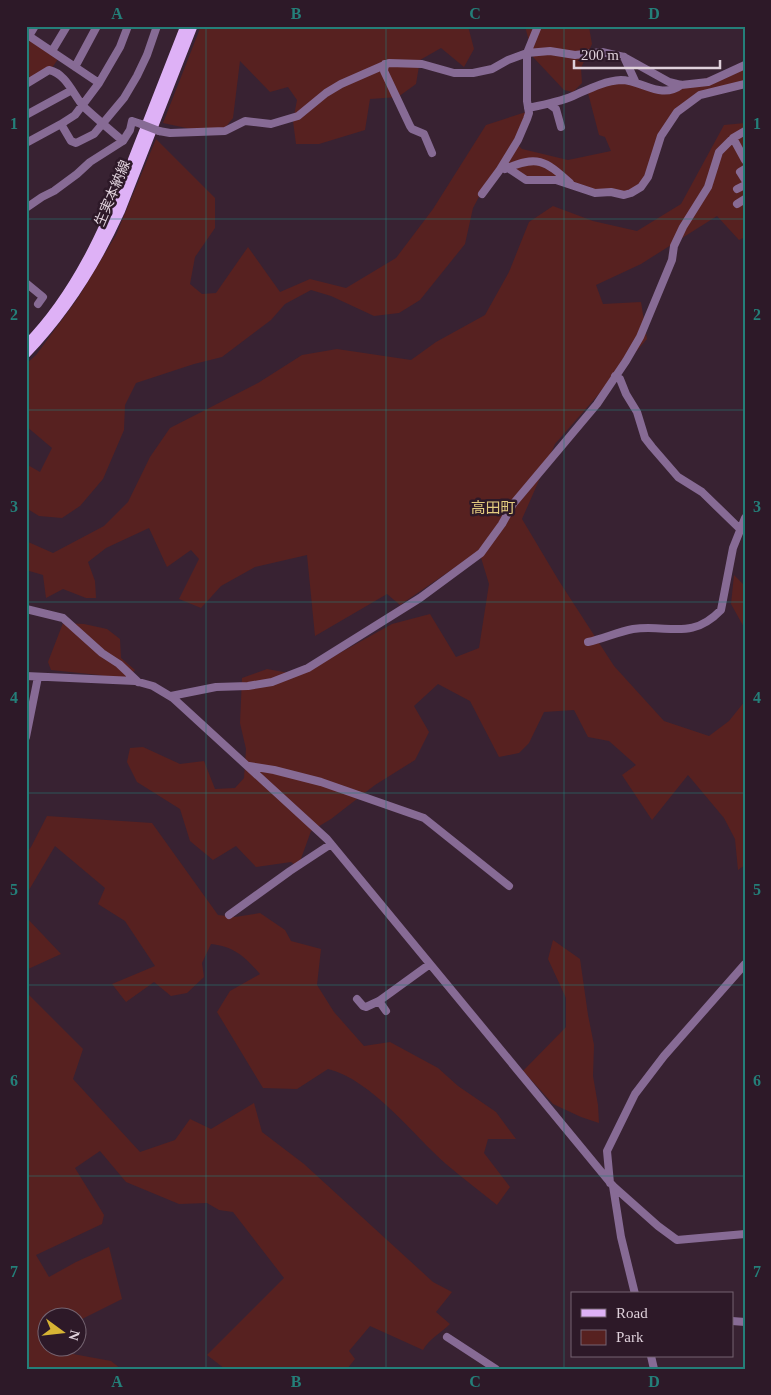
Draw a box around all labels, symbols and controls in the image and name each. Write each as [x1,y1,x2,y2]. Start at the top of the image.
text: A [111,5,123,22]
text: B [291,5,302,22]
text: C [469,5,481,22]
text: D [648,5,660,22]
scale bar [574,38,720,70]
text: 200 m [581,47,619,63]
text: 1 [10,115,18,132]
text: 1 [753,115,761,132]
street label: 生実本納線 [92,158,133,228]
text: 2 [10,306,18,323]
text: 2 [753,306,761,323]
text: 3 [10,498,18,515]
text: 3 [753,498,761,515]
district label: 高田町 [470,500,516,516]
text: 4 [10,689,18,706]
text: 4 [753,689,761,706]
text: 5 [10,881,18,898]
text: 5 [753,881,761,898]
text: 6 [10,1072,18,1089]
text: 6 [753,1072,761,1089]
text: 7 [10,1263,18,1280]
text: 7 [753,1263,761,1280]
legend [571,1292,734,1358]
text: Road [616,1305,648,1321]
north arrow [38,1308,88,1358]
text: N [66,1328,83,1342]
text: Park [616,1329,644,1345]
text: A [111,1373,123,1390]
text: B [291,1373,302,1390]
text: C [469,1373,481,1390]
text: D [648,1373,660,1390]

